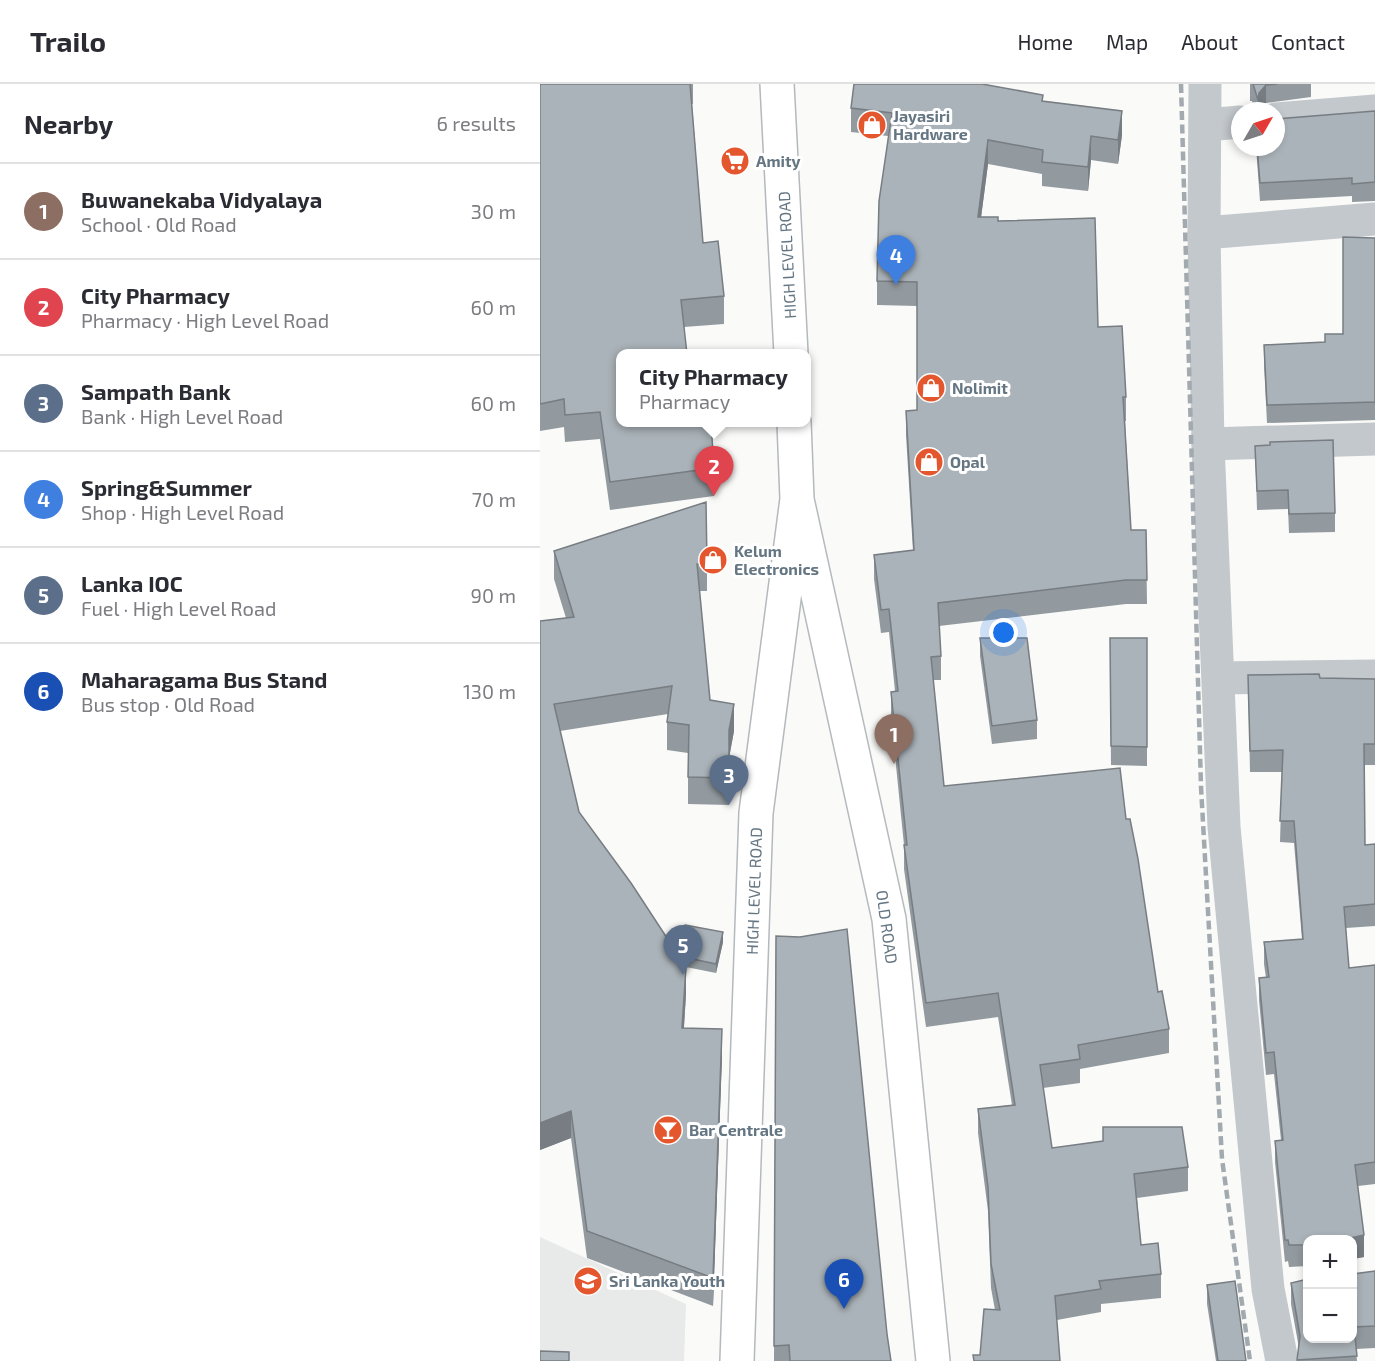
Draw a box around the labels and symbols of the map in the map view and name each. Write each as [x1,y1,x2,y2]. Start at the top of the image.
north arrow [1231,102,1285,156]
place label: Jayasiri Hardware [893,106,968,143]
shop icon: Jayasiri Hardware [856,109,888,141]
supermarket icon: Amity [719,145,751,177]
place label: Amity [756,151,801,171]
street label: HIGH LEVEL ROAD [774,191,799,319]
pin: 4 [876,236,916,285]
shop icon: Nolimit [915,372,947,404]
place label: Nolimit [952,378,1008,397]
pin: 2 [694,446,734,496]
shop icon: Opal [913,446,945,478]
place label: Opal [950,452,986,471]
place label: Kelum Electronics [734,541,819,578]
shop icon: Kelum Electronics [697,544,729,576]
your location [989,618,1018,647]
pin: 1 [874,714,914,764]
pin: 3 [710,756,748,805]
street label: HIGH LEVEL ROAD [742,827,765,955]
street label: OLD ROAD [873,889,902,965]
pin: 5 [664,926,702,975]
bar icon: Bar Centrale [652,1114,684,1146]
place label: Bar Centrale [689,1120,783,1139]
pin: 6 [824,1260,864,1309]
school or university icon: Sri Lanka Youth [572,1265,604,1297]
place label: Sri Lanka Youth [609,1271,725,1290]

